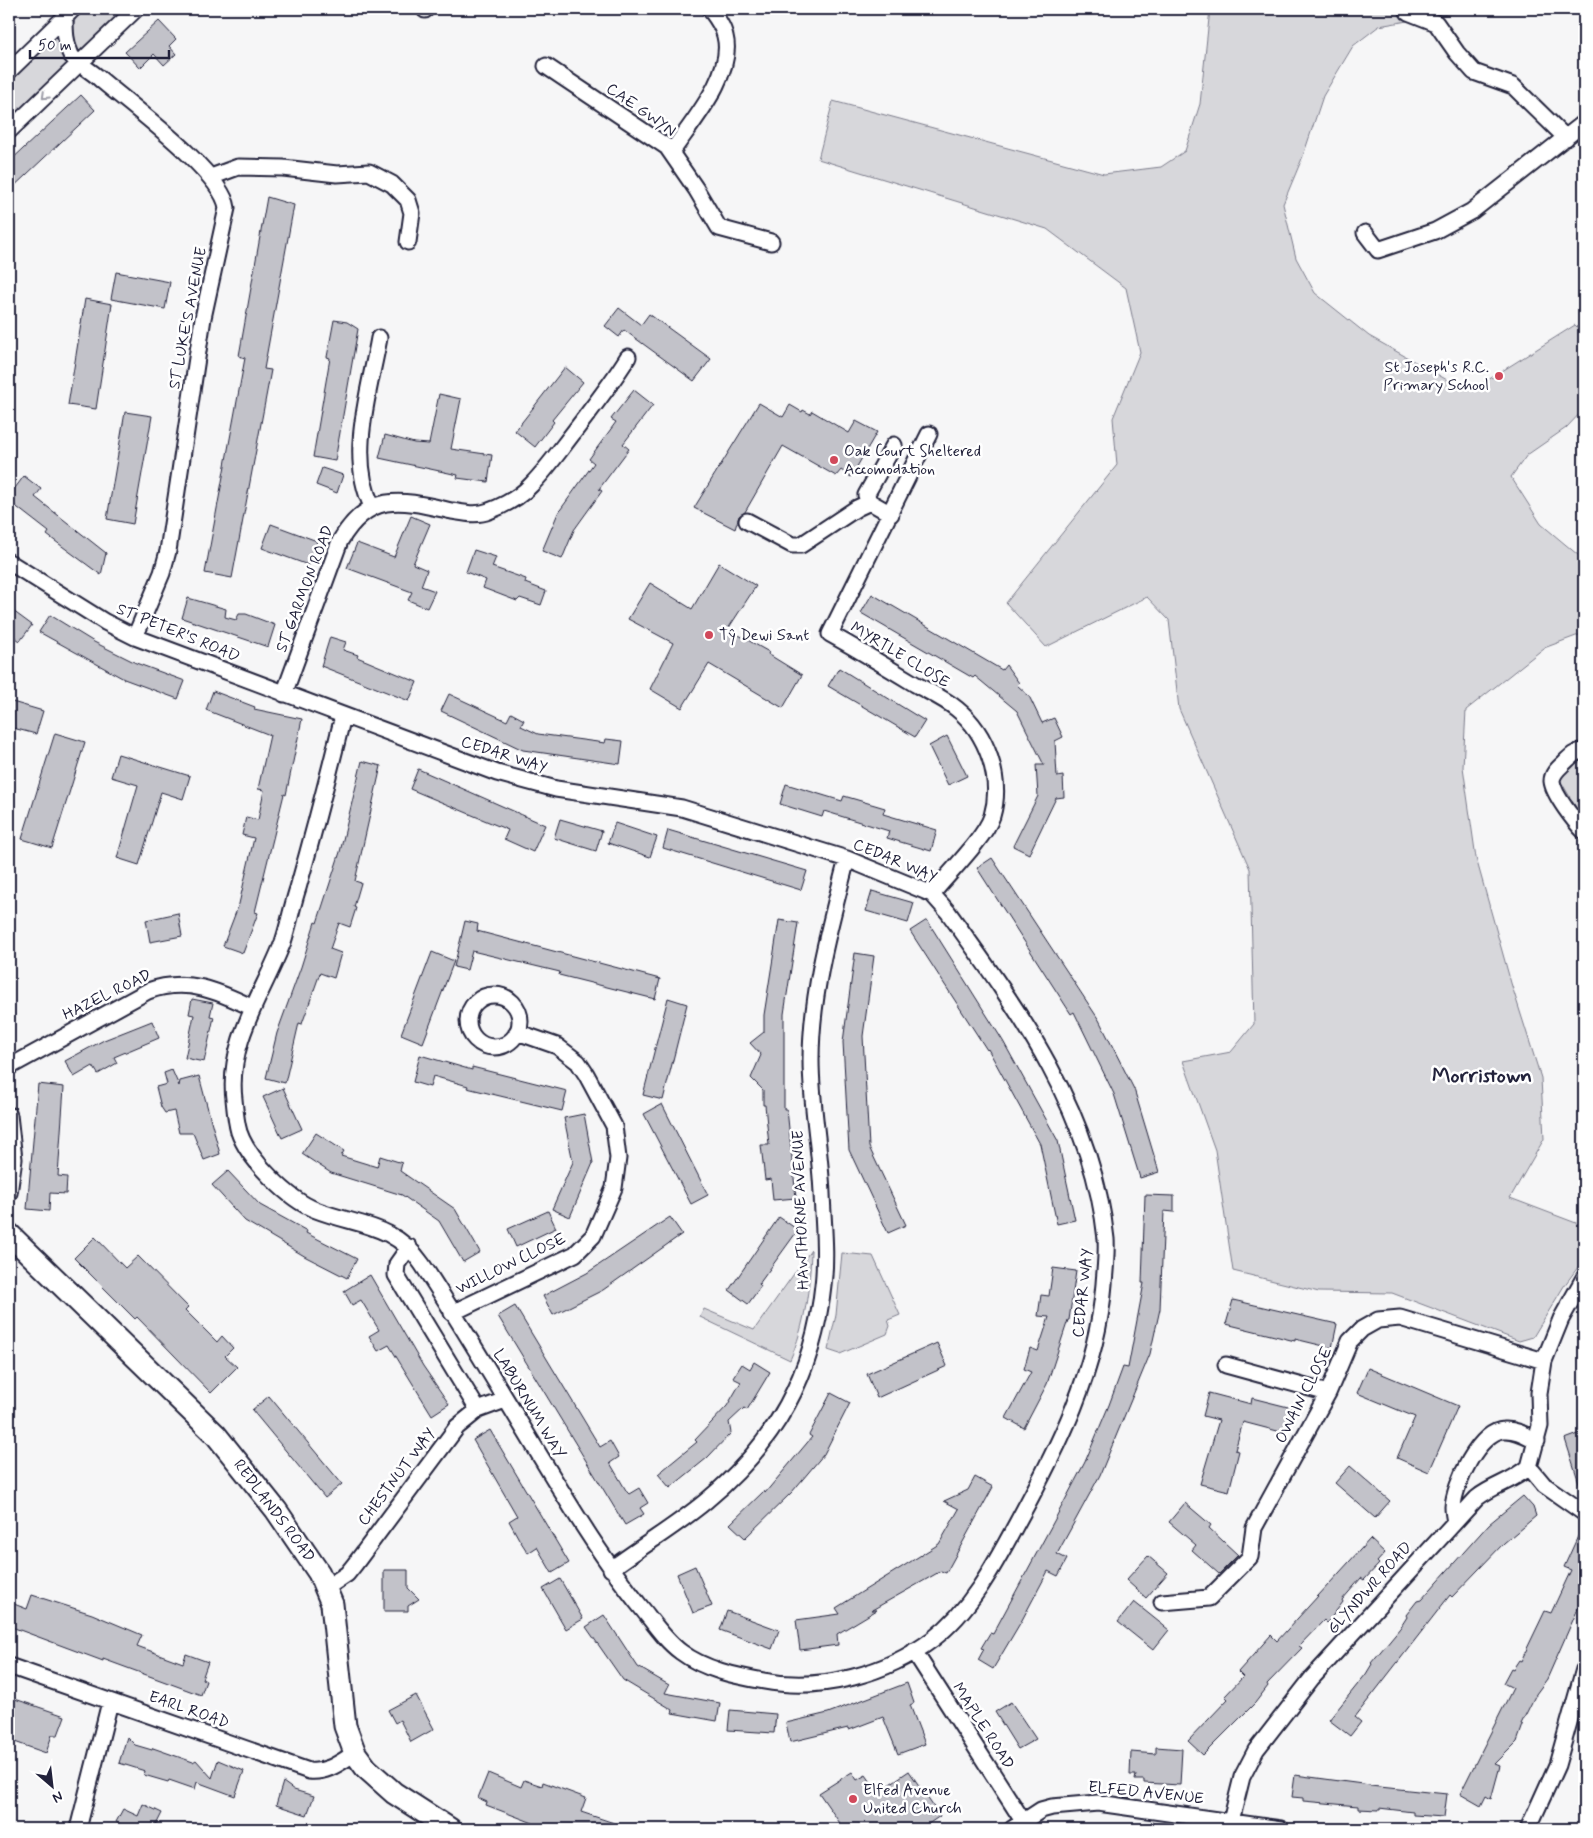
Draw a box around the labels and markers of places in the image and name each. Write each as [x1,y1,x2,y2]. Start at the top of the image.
place label: St Joseph's R.C. Primary School [1383,357,1489,396]
marker: St Joseph's R.C. Primary School [1493,370,1505,382]
place label: Oak Court Sheltered Accomodation [844,441,981,480]
marker: Oak Court Sheltered Accomodation [828,454,840,466]
place label: Tŷ Dewi Sant [719,625,809,646]
marker: Tŷ Dewi Sant [703,629,715,641]
place label: Elfed Avenue United Church [863,1780,962,1819]
marker: Elfed Avenue United Church [847,1793,859,1805]

